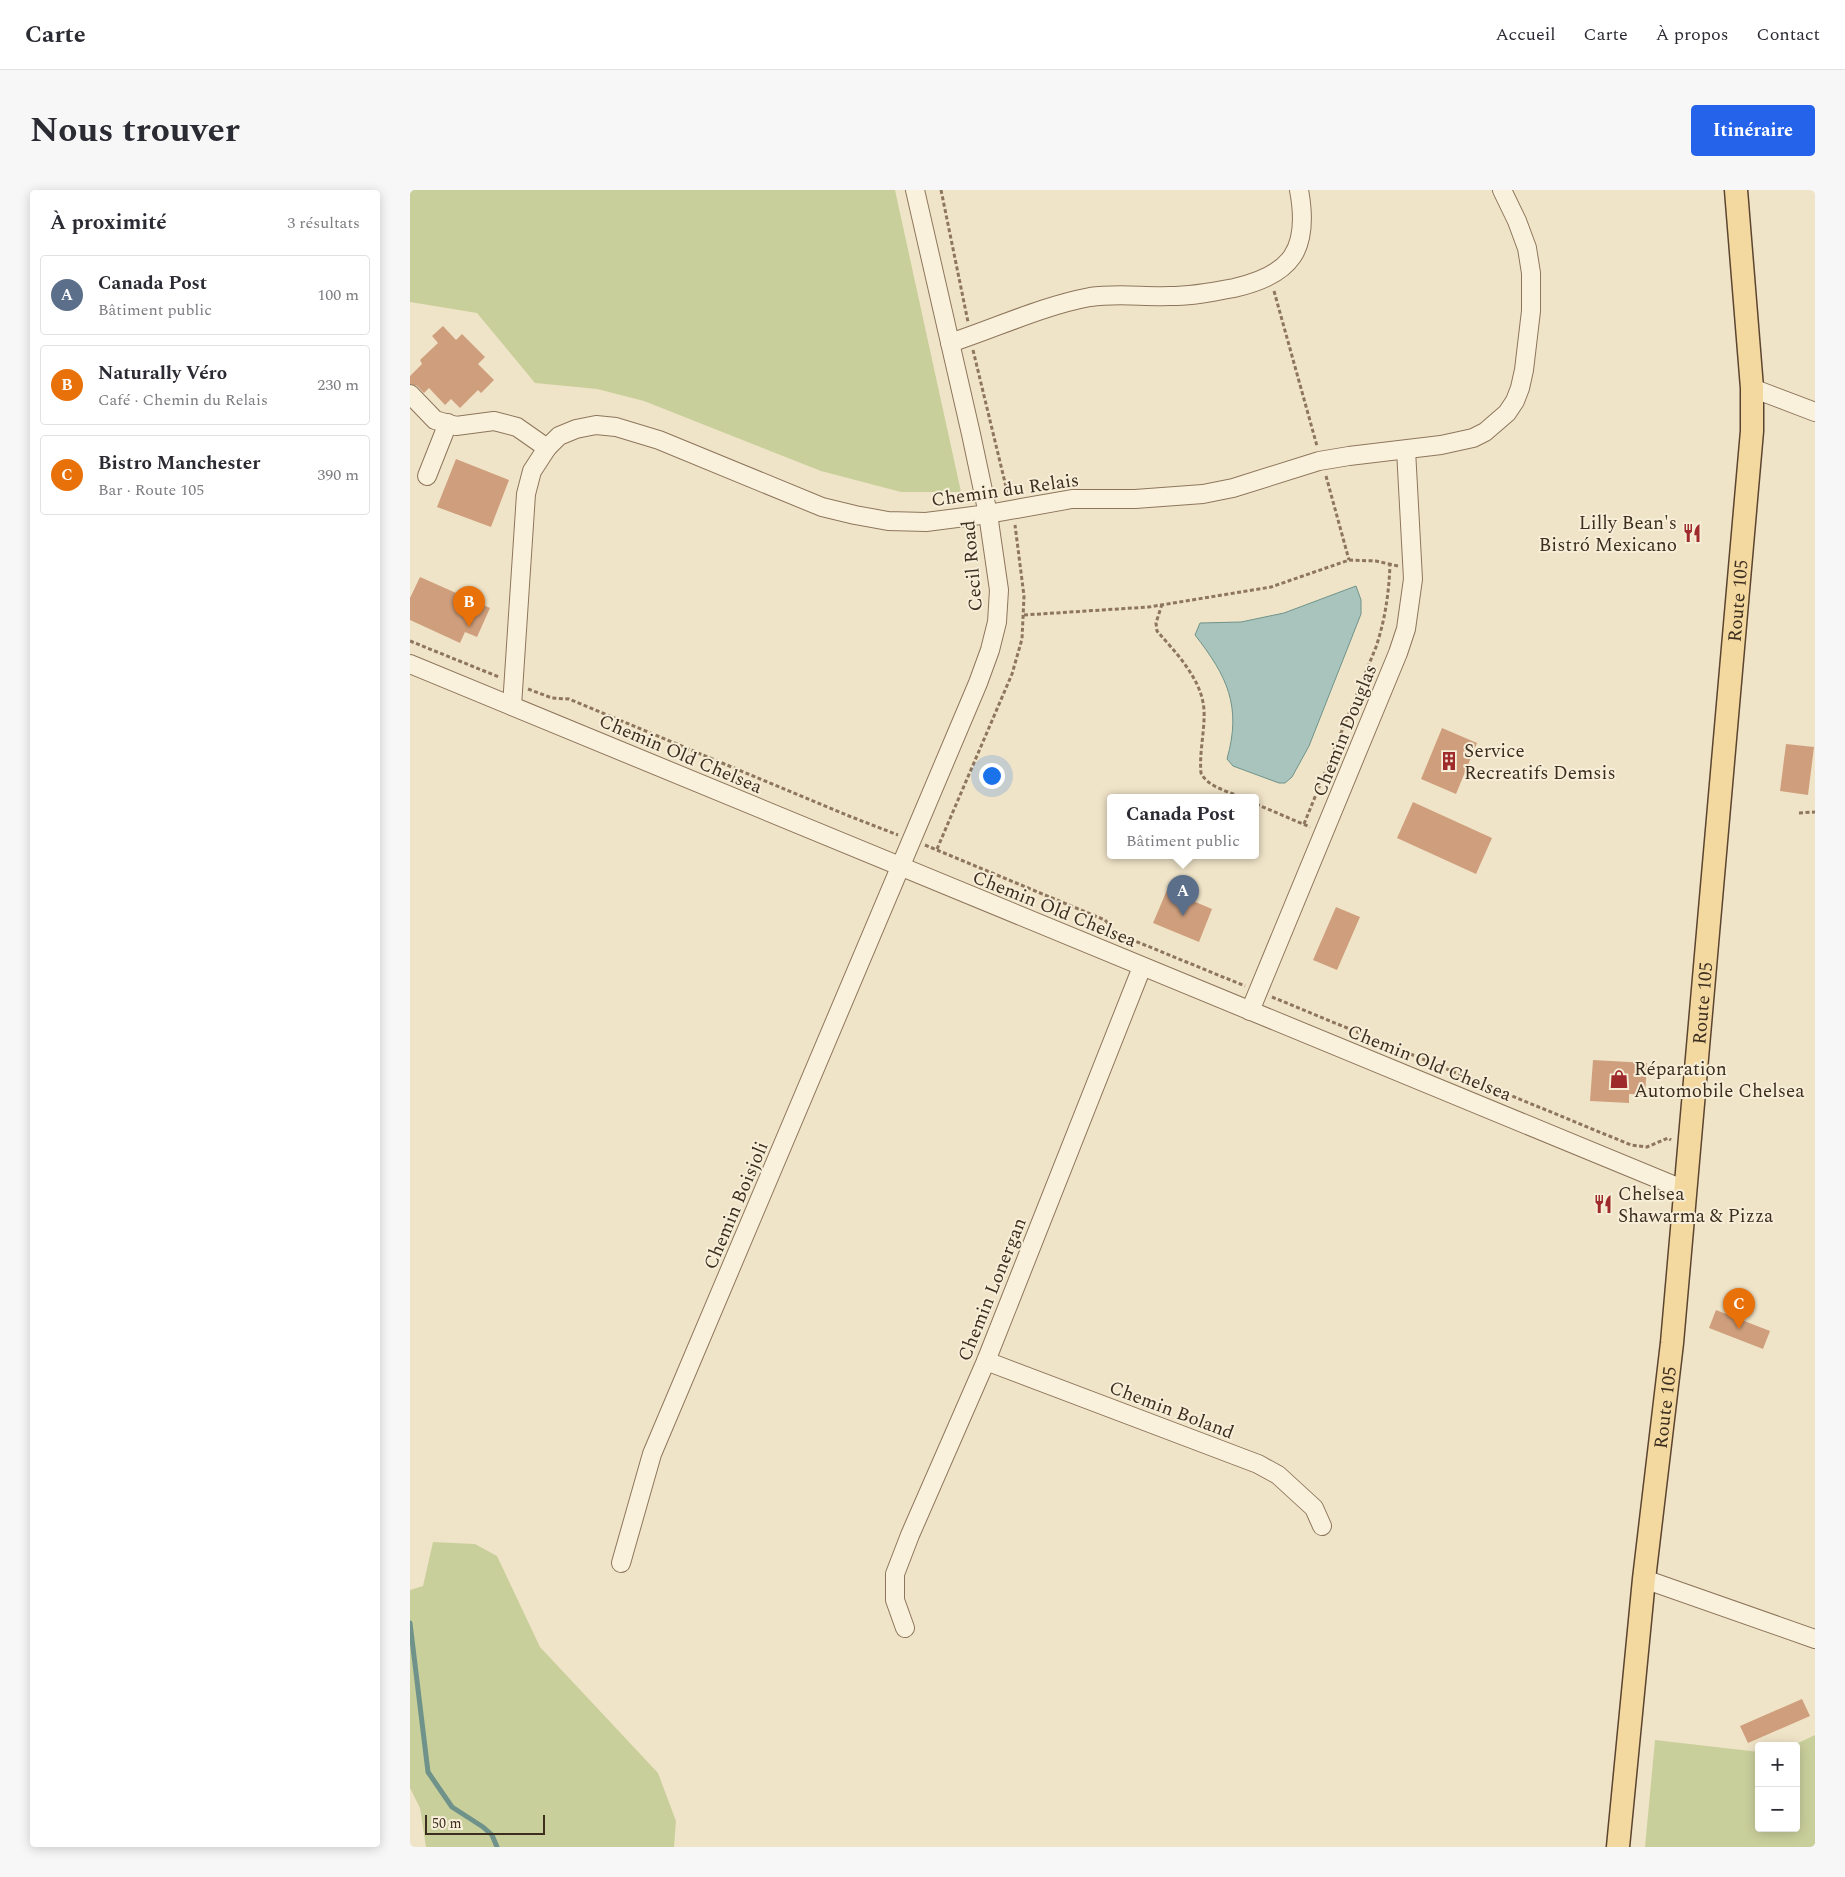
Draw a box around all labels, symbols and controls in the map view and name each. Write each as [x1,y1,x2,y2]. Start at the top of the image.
text: Carte [25,17,86,53]
text: Accueil [1495,21,1556,48]
text: Carte [1584,21,1628,48]
text: À propos [1656,21,1729,48]
text: Contact [1757,21,1820,48]
text: Nous trouver [30,104,240,157]
button: Itinéraire [1691,105,1815,156]
text: À proximité [50,207,167,239]
text: 3 résultats [287,211,360,235]
text: Canada Post [98,269,207,298]
text: A [61,283,73,307]
text: 100 m [317,283,359,307]
text: Bâtiment public [98,298,212,322]
text: Naturally Véro [98,359,227,388]
text: B [61,373,73,397]
text: 230 m [317,373,359,397]
text: Café · Chemin du Relais [98,388,268,412]
text: Bistro Manchester [98,449,260,478]
text: C [61,463,73,487]
text: 390 m [317,463,359,487]
street label: Chemin du Relais [929,466,1081,515]
text: Bar · Route 105 [98,478,204,502]
place label: Lilly Bean's Bistró Mexicano [1539,509,1677,560]
street label: Cecil Road [954,519,991,613]
restaurant icon: Lilly Bean's Bistró Mexicano [1681,522,1703,544]
street label: Route 105 [1721,558,1757,643]
pin: B [453,586,485,627]
street label: Chemin Douglas [1306,660,1385,801]
street label: Chemin Old Chelsea [594,707,767,802]
place label: Service Recreatifs Demsis [1464,737,1616,788]
building icon: Service Recreatifs Demsis [1438,750,1460,772]
your location [979,763,1005,789]
popup [1107,794,1259,859]
text: Canada Post [1126,800,1235,829]
text: Bâtiment public [1126,829,1240,853]
street label: Chemin Old Chelsea [968,863,1142,956]
pin: A [1167,875,1199,916]
street label: Route 105 [1685,961,1721,1046]
street label: Chemin Old Chelsea [1343,1017,1517,1110]
place label: Réparation Automobile Chelsea [1634,1055,1805,1106]
shop icon: Réparation Automobile Chelsea [1608,1068,1630,1090]
street label: Chemin Boisjoli [696,1137,776,1274]
place label: Chelsea Shawarma & Pizza [1618,1180,1774,1231]
restaurant icon: Chelsea Shawarma & Pizza [1592,1193,1614,1215]
street label: Chemin Lonergan [950,1213,1034,1366]
pin: C [1723,1288,1755,1329]
street label: Route 105 [1647,1365,1685,1450]
street label: Chemin Boland [1105,1373,1238,1448]
map controls [1755,1742,1800,1832]
button: + [1755,1742,1800,1787]
button: − [1755,1787,1800,1832]
scale bar [425,1812,545,1835]
text: 50 m [432,1813,462,1834]

